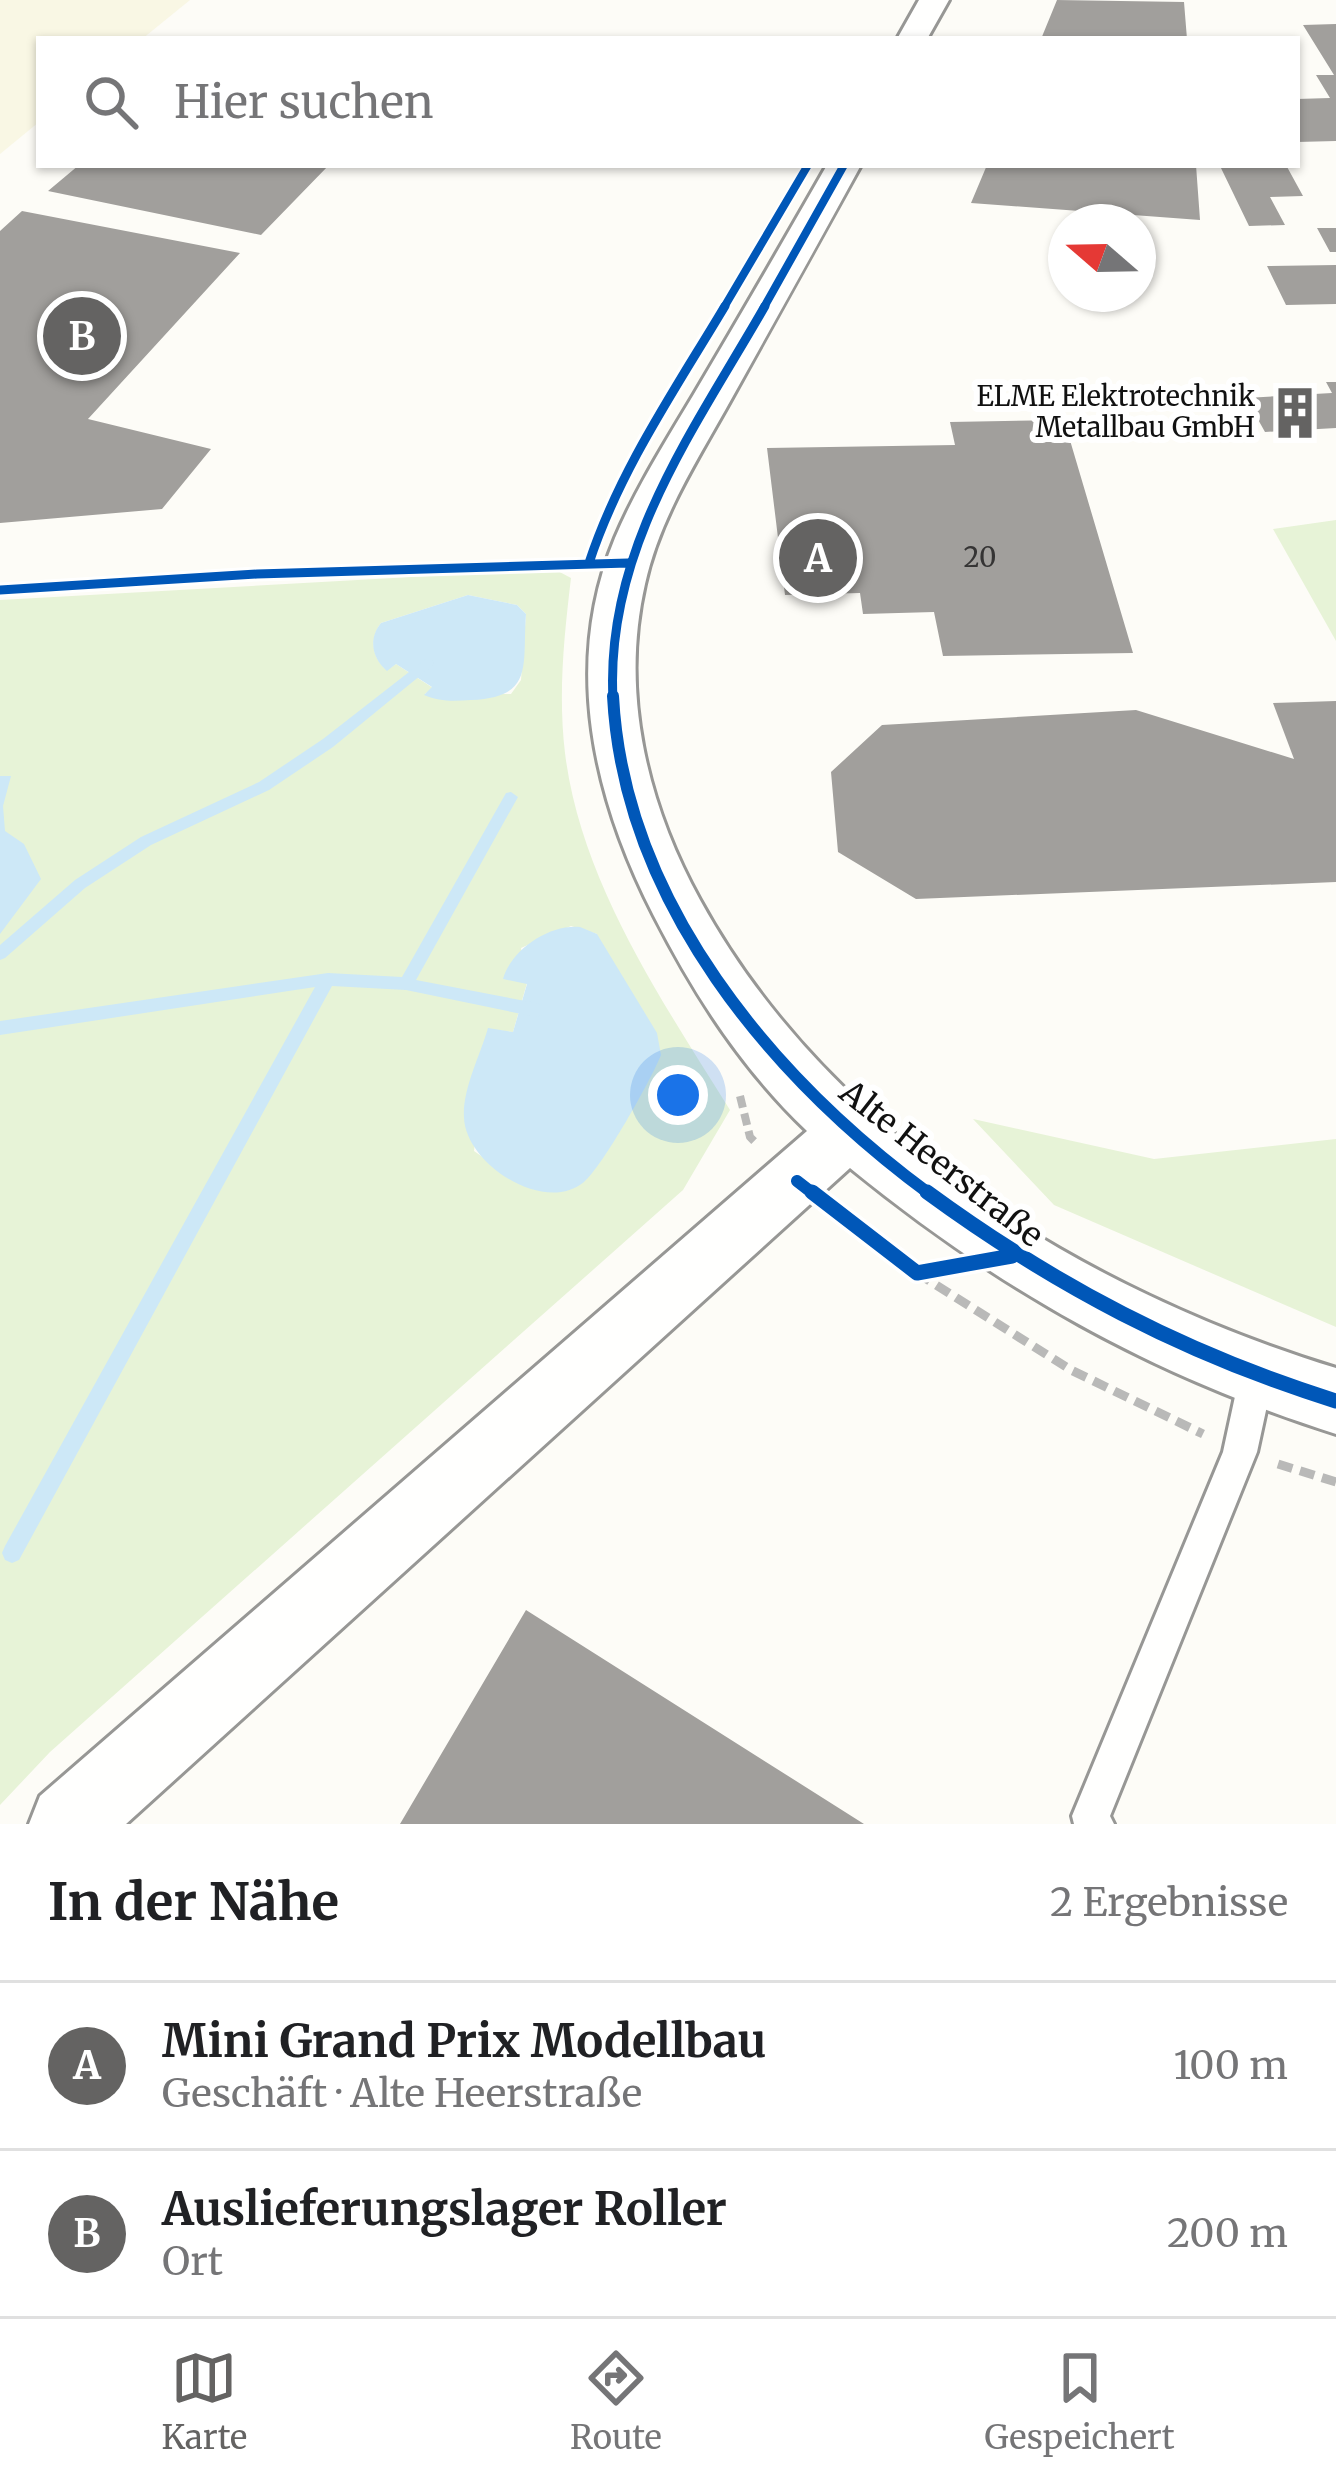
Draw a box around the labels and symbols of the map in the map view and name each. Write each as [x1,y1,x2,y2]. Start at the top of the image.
north arrow [1048,204,1156,312]
pin: B [43,291,121,381]
place label: ELME Elektrotechnik Metallbau GmbH [977,379,1255,444]
building icon: ELME Elektrotechnik Metallbau GmbH [1266,384,1324,442]
pin: A [779,513,857,603]
house number: 20 [964,540,996,574]
your location [648,1065,708,1125]
street label: Alte Heerstraße [831,1071,1052,1256]

